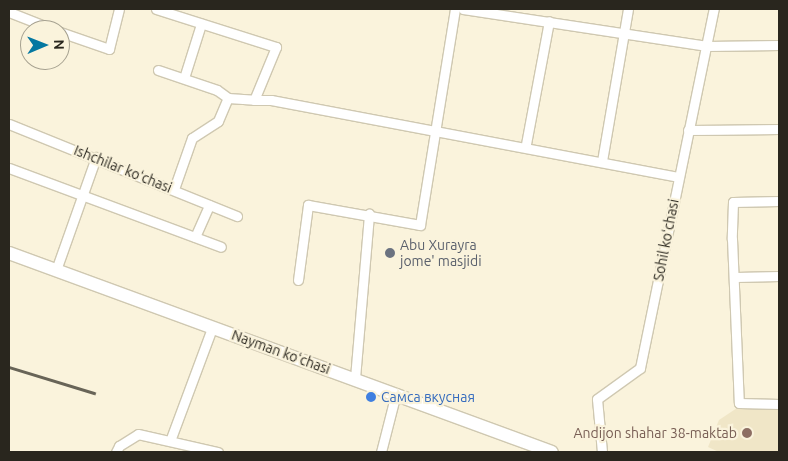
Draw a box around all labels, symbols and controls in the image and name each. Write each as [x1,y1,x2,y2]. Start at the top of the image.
north arrow [20,20,70,70]
text: N [51,39,67,50]
street label: Ishchilar koʻchasi [72,142,174,196]
street label: Sohil koʻchasi [650,198,682,282]
place label: Abu Xurayra jome' masjidi [400,237,482,270]
marker: Abu Xurayra jome' masjidi [384,247,396,259]
street label: Nayman koʻchasi [229,326,333,378]
place label: Самса вкусная [381,389,475,405]
marker: Самса вкусная [365,391,377,403]
place label: Andijon shahar 38-maktab [574,425,737,441]
marker: Andijon shahar 38-maktab [741,427,753,439]

